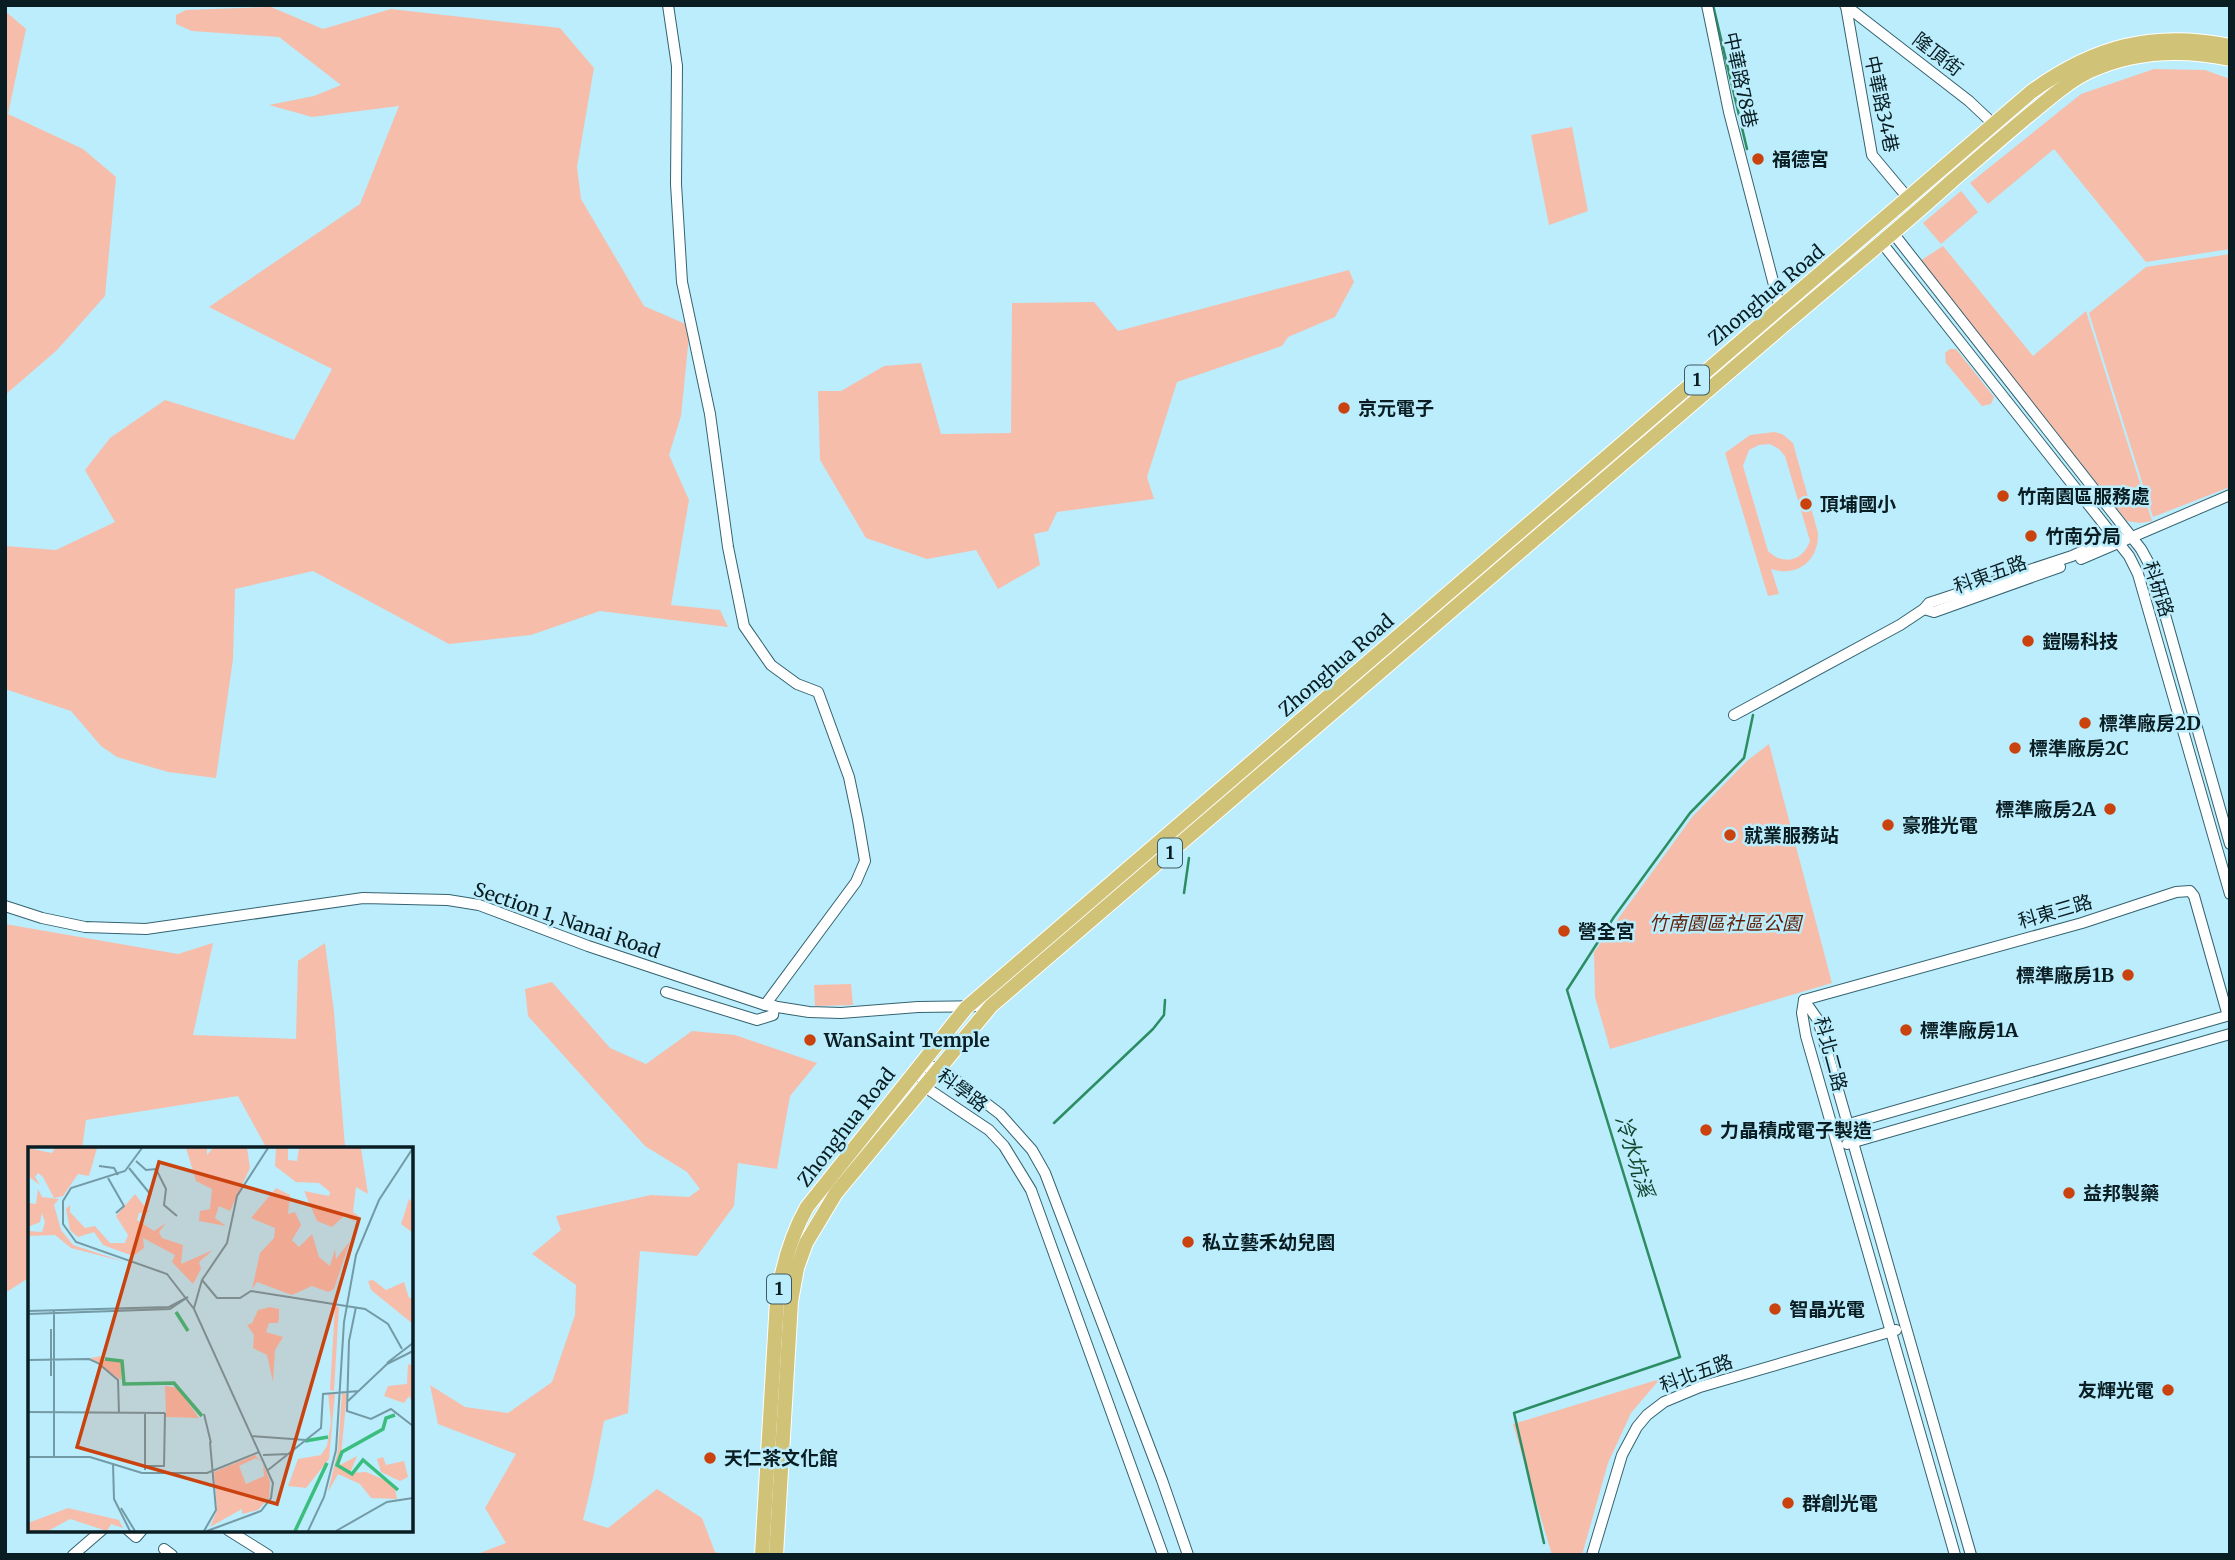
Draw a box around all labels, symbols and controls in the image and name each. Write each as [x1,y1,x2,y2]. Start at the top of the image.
street label: 隆頂街 [1908,27,1968,81]
street label: 中華路78巷 [1719,30,1763,130]
street label: 中華路34巷 [1860,53,1904,155]
place label: 福德宮 [1772,147,1829,171]
marker: 福德宮 [1750,151,1766,167]
street label: Zhonghua Road [1703,239,1829,351]
road number: 1 [1685,366,1709,394]
place label: 京元電子 [1358,396,1434,420]
marker: 京元電子 [1336,400,1352,416]
place label: 竹南園區服務處 [2017,484,2150,508]
marker: 竹南園區服務處 [1995,488,2011,504]
place label: 頂埔國小 [1820,492,1896,516]
marker: 頂埔國小 [1798,496,1814,512]
place label: 竹南分局 [2045,524,2121,548]
marker: 竹南分局 [2023,528,2039,544]
street label: 科東五路 [1950,550,2030,598]
street label: 科研路 [2139,558,2179,620]
street label: Zhonghua Road [1274,609,1398,721]
place label: 鎧陽科技 [2042,629,2118,653]
marker: 鎧陽科技 [2020,633,2036,649]
place label: 標準廠房2D [2099,711,2201,735]
marker: 標準廠房2D [2077,715,2093,731]
place label: 標準廠房2C [2029,736,2129,760]
marker: 標準廠房2C [2007,740,2023,756]
place label: 標準廠房2A [1995,797,2097,821]
marker: 標準廠房2A [2102,801,2118,817]
place label: 豪雅光電 [1902,813,1978,837]
marker: 豪雅光電 [1880,817,1896,833]
place label: 就業服務站 [1744,823,1839,847]
marker: 就業服務站 [1722,827,1738,843]
road number: 1 [1158,838,1182,868]
street label: Section 1, Nanai Road [471,877,663,963]
street label: 科東三路 [2015,889,2095,933]
park label: 竹南園區社區公園 [1649,911,1804,935]
place label: 營全宮 [1578,919,1635,943]
marker: 營全宮 [1556,923,1572,939]
place label: 標準廠房1B [2016,963,2114,987]
marker: 標準廠房1B [2120,967,2136,983]
street label: 科北二路 [1810,1014,1852,1094]
place label: 標準廠房1A [1920,1018,2019,1042]
marker: 標準廠房1A [1898,1022,1914,1038]
place label: WanSaint Temple [823,1028,990,1052]
marker: WanSaint Temple [802,1032,818,1048]
street label: Zhonghua Road [792,1063,900,1191]
street label: 科學路 [933,1063,993,1117]
water label: 冷水坑溪 [1609,1112,1661,1203]
place label: 力晶積成電子製造 [1720,1118,1872,1142]
marker: 力晶積成電子製造 [1698,1122,1714,1138]
inset map [28,1147,413,1532]
place label: 益邦製藥 [2083,1181,2159,1205]
marker: 益邦製藥 [2061,1185,2077,1201]
place label: 私立藝禾幼兒園 [1202,1230,1335,1254]
marker: 私立藝禾幼兒園 [1180,1234,1196,1250]
road number: 1 [767,1274,791,1304]
place label: 智晶光電 [1789,1297,1865,1321]
marker: 智晶光電 [1767,1301,1783,1317]
street label: 科北五路 [1656,1349,1736,1397]
place label: 友輝光電 [2078,1378,2154,1402]
marker: 友輝光電 [2160,1382,2176,1398]
place label: 天仁茶文化館 [724,1446,838,1470]
marker: 天仁茶文化館 [702,1450,718,1466]
place label: 群創光電 [1802,1491,1878,1515]
marker: 群創光電 [1780,1495,1796,1511]

